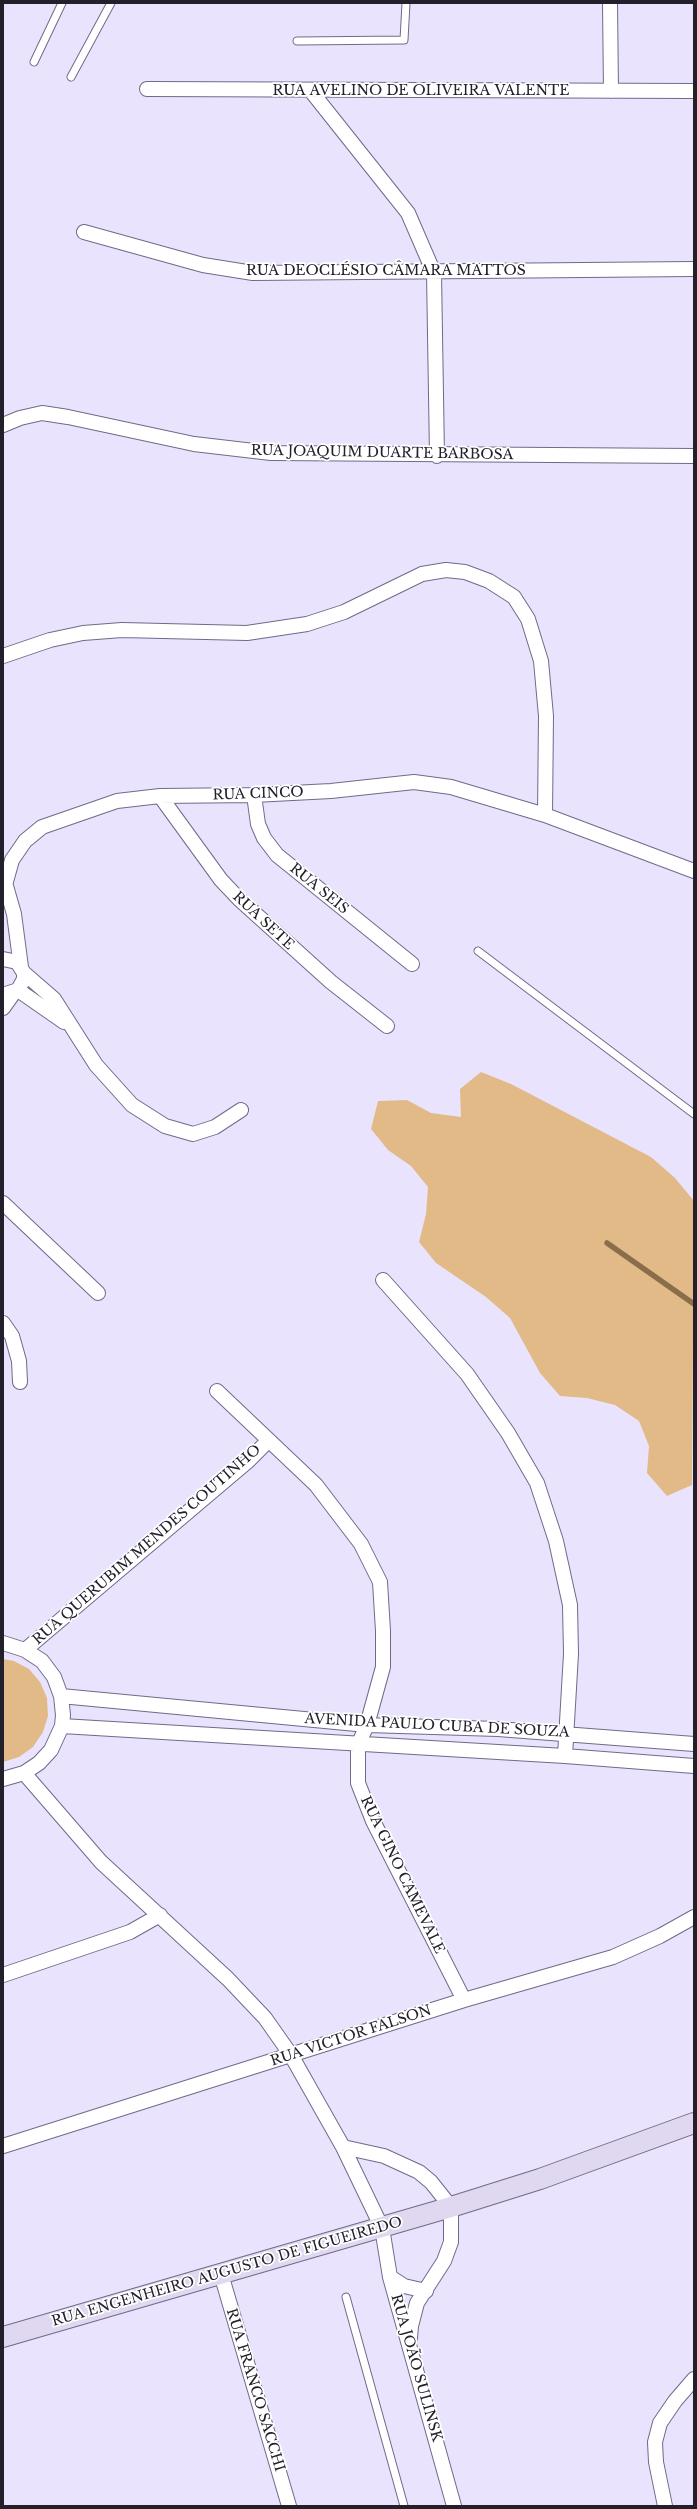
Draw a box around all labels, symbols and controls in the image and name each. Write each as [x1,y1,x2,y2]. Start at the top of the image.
street label: RUA AVELINO DE OLIVEIRA VALENTE [273,83,569,99]
street label: RUA DEOCLÉSIO CÂMARA MATTOS [246,263,526,279]
street label: RUA JOAQUIM DUARTE BARBOSA [251,442,513,464]
street label: RUA CINCO [212,784,304,804]
street label: RUA SEIS [286,860,352,918]
street label: RUA SETE [229,888,297,954]
street label: RUA QUERUBIM MENDES COUTINHO [30,1441,264,1649]
street label: AVENIDA PAULO CUBA DE SOUZA [304,1711,570,1741]
street label: RUA GINO CAMEVALE [356,1793,448,1957]
street label: RUA VICTOR FALSON [268,2002,434,2070]
street label: RUA ENGENHEIRO AUGUSTO DE FIGUEIREDO [50,2214,404,2330]
street label: RUA JOÃO SULINSK [387,2292,445,2444]
street label: RUA FRANCO SACCHI [222,2306,288,2474]

